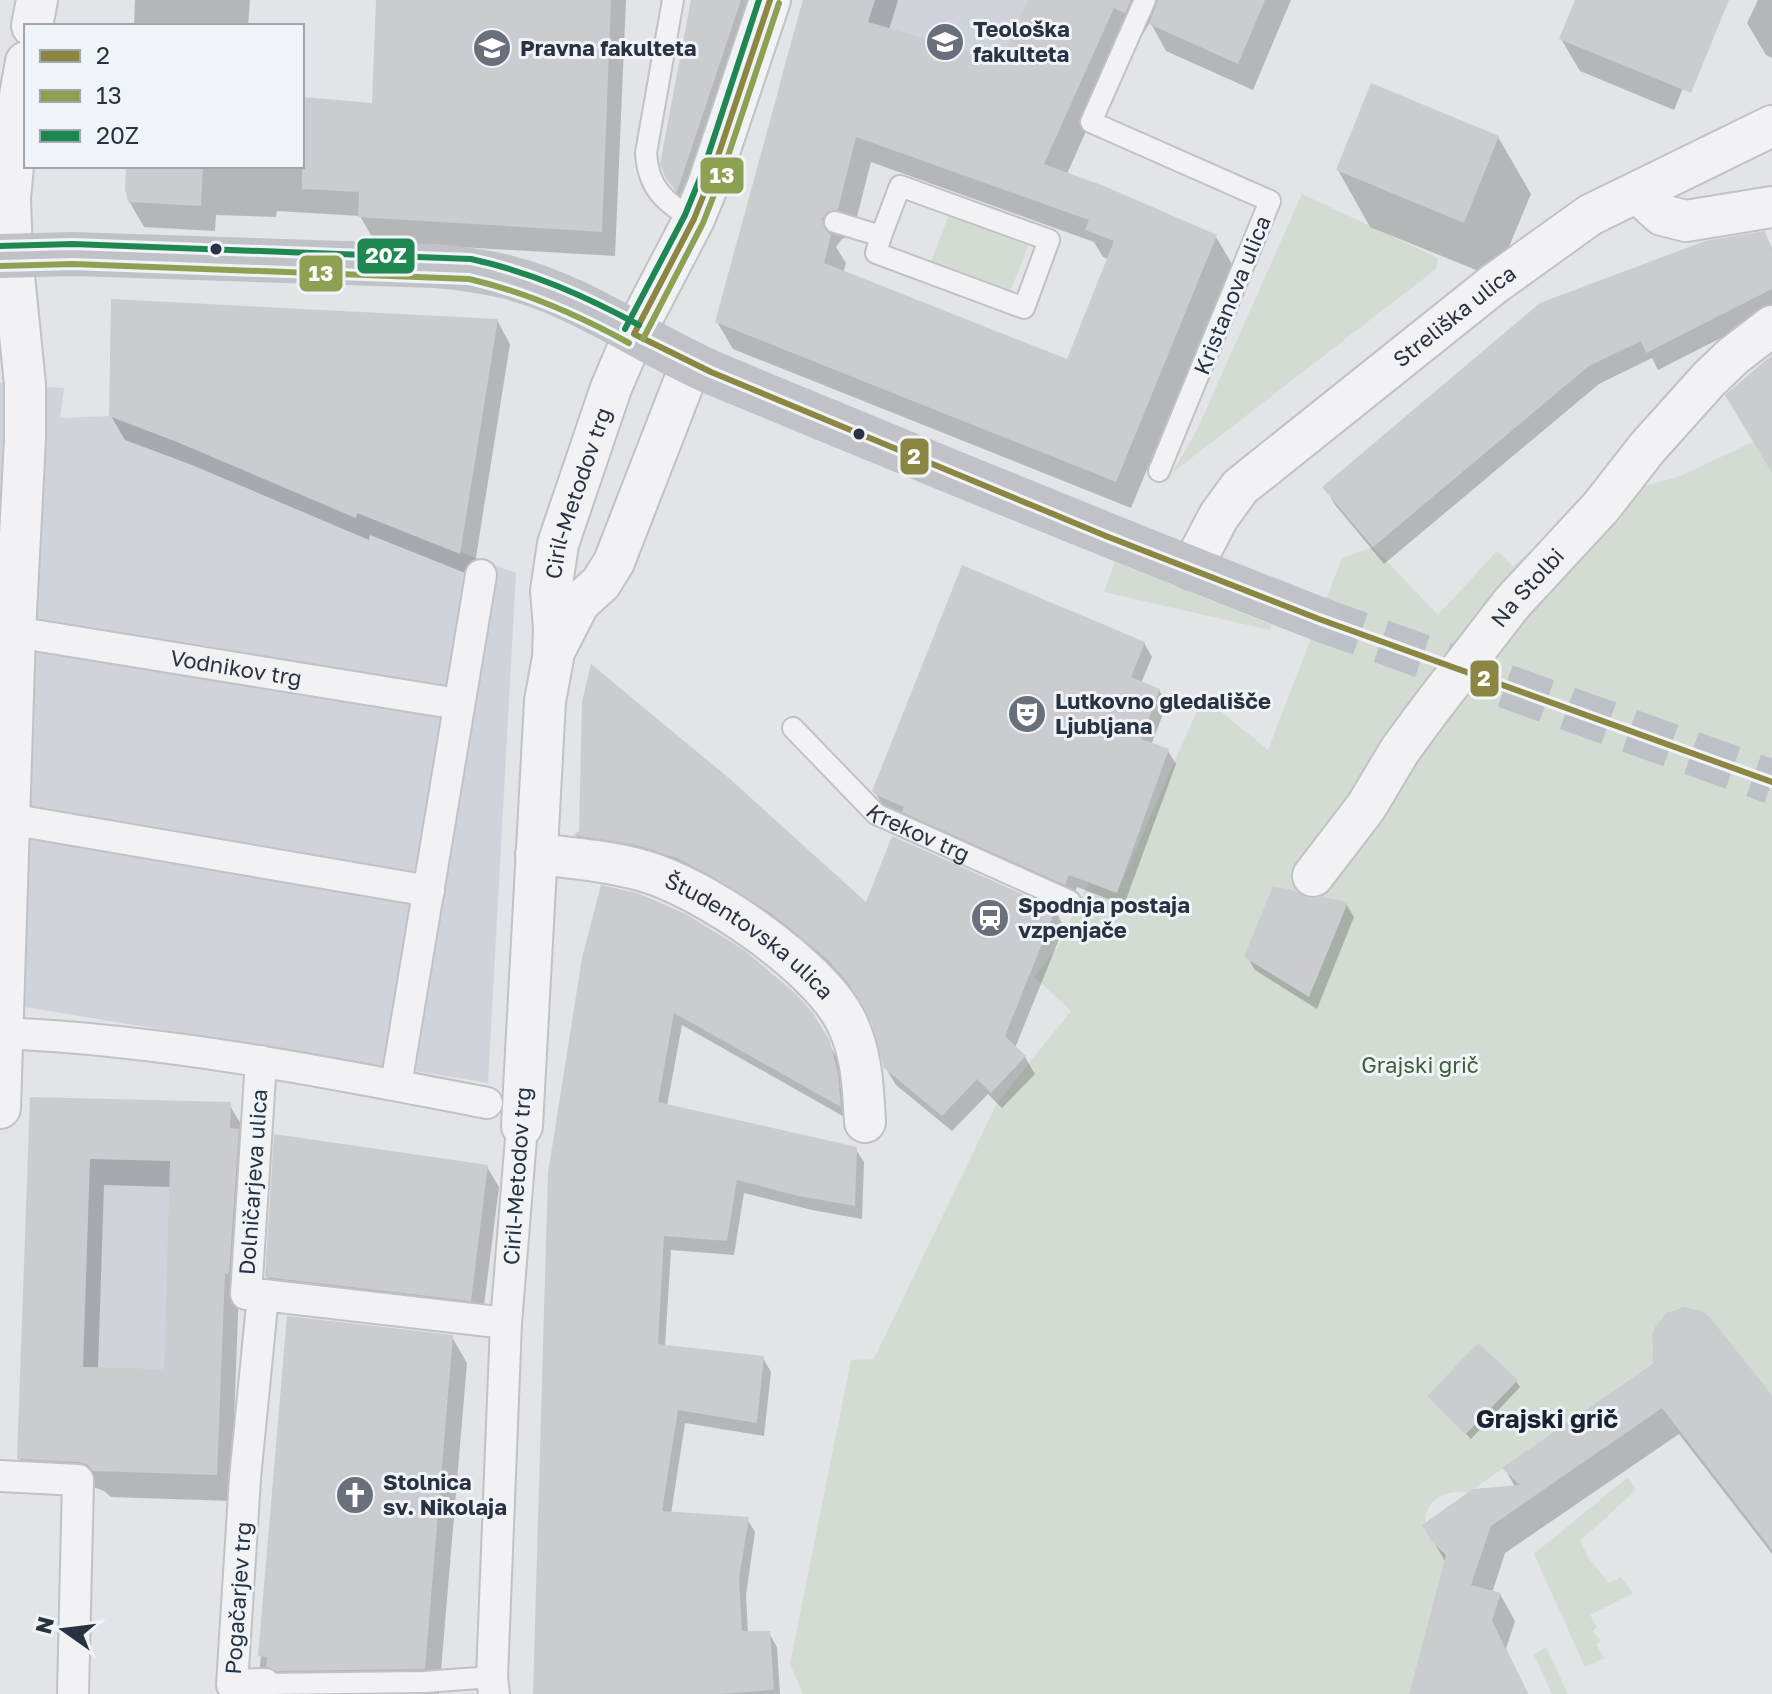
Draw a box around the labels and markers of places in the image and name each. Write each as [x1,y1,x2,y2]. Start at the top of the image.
place label: Teološka fakulteta [973,15,1070,67]
school or university icon: Teološka fakulteta [924,21,966,63]
school or university icon: Pravna fakulteta [471,27,513,69]
place label: Pravna fakulteta [520,34,697,61]
unlabelled marker [208,241,224,257]
unlabelled marker [851,426,867,442]
place label: Lutkovno gledališče Ljubljana [1055,687,1271,739]
theatre icon: Lutkovno gledališče Ljubljana [1006,693,1048,735]
place label: Spodnja postaja vzpenjače [1018,891,1190,943]
station icon: Spodnja postaja vzpenjače [969,897,1011,939]
place label: Stolnica sv. Nikolaja [383,1468,507,1520]
church icon: Stolnica sv. Nikolaja [334,1474,376,1516]

